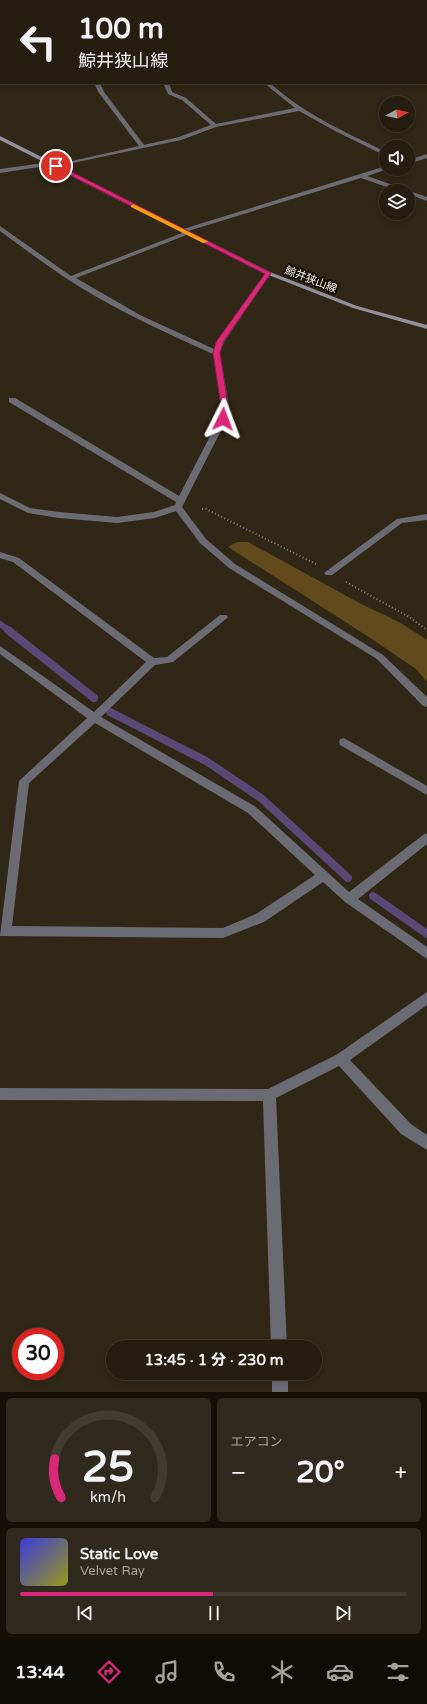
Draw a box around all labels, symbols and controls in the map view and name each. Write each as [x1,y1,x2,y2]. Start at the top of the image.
text: 100 m [78,12,164,46]
icon: left [12,16,64,68]
text: 鯨井狭山線 [78,50,168,72]
north arrow [379,96,415,132]
map controls [379,96,415,220]
button: sound [379,140,415,176]
pin [39,149,73,183]
icon: arrive [45,155,67,177]
button: layers [379,184,415,220]
street label: 鯨井狭山線 [283,264,339,295]
position arrow [202,398,244,440]
speed limit sign: 30 [12,1328,64,1380]
text: 13:45 · 1 分 · 230 m [144,1351,284,1369]
text: エアコン [231,1434,283,1450]
text: 25 [82,1443,134,1493]
text: 20° [296,1454,345,1491]
text: − [231,1460,246,1486]
text: + [395,1460,407,1486]
text: km/h [90,1489,126,1506]
text: Static Love [80,1545,158,1563]
text: Velvet Ray [80,1563,145,1579]
icon: previous [74,1602,96,1624]
icon: pause [203,1602,225,1624]
icon: next [332,1602,354,1624]
icon: directions [95,1658,123,1686]
icon: music [153,1658,181,1686]
icon: phone [210,1658,238,1686]
icon: climate [268,1658,296,1686]
icon: car [326,1658,354,1686]
icon: filters [384,1658,412,1686]
text: 13:44 [15,1661,65,1683]

